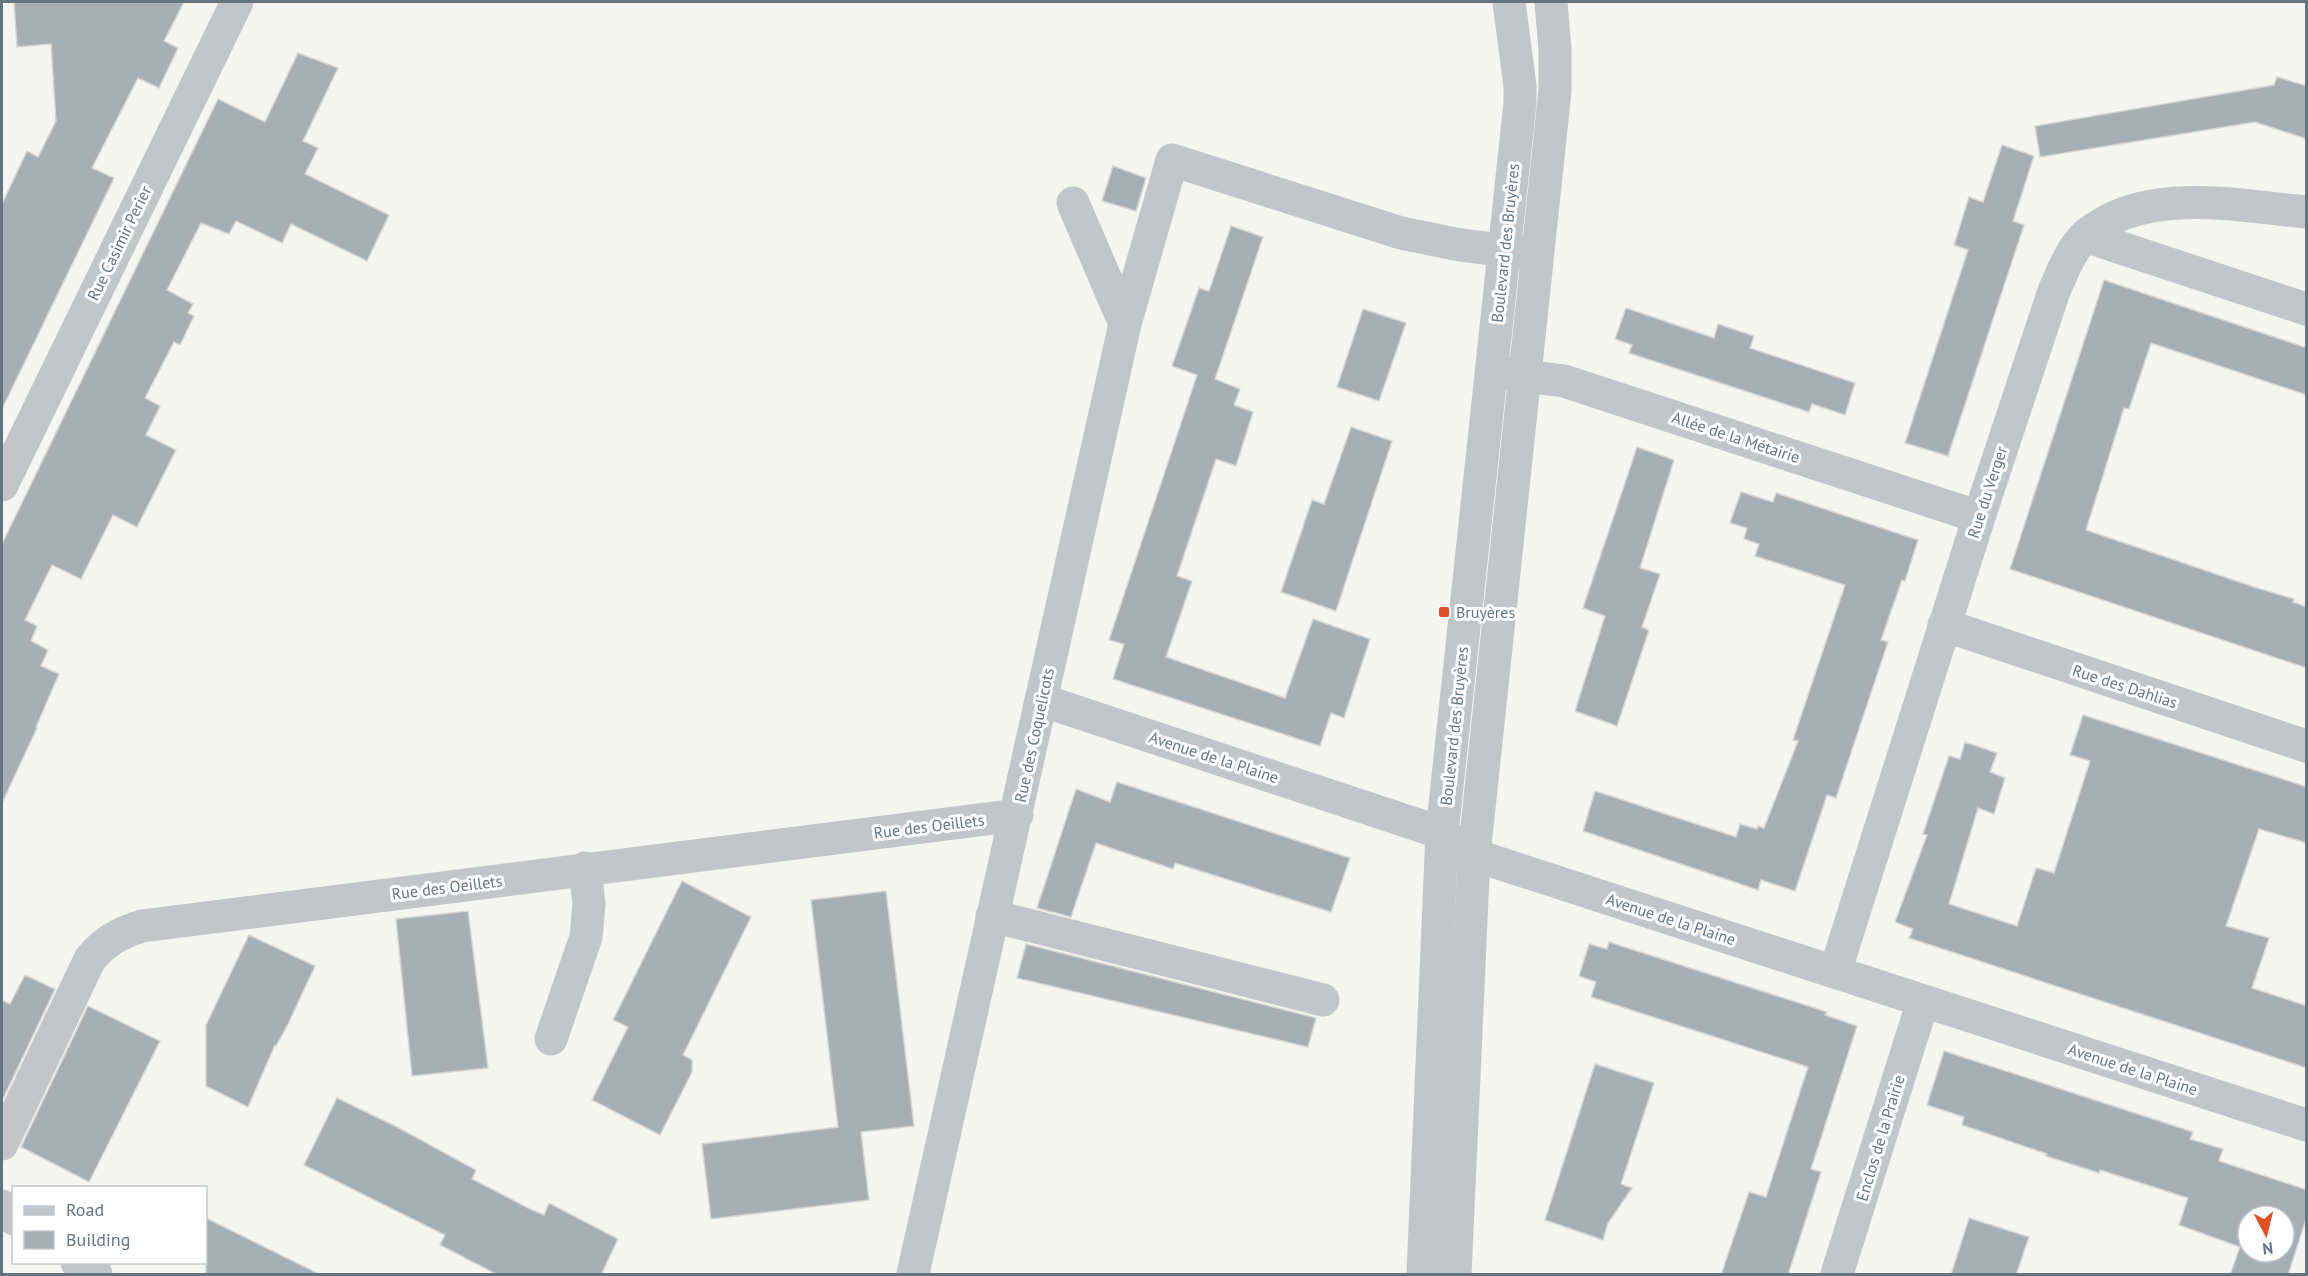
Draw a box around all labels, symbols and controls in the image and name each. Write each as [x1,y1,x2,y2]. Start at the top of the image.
street label: Boulevard des Bruyères [1487,162,1523,324]
street label: Rue Casimir Perier [83,182,156,304]
street label: Allée de la Métairie [1670,407,1802,467]
street label: Rue du Verger [1963,443,2011,540]
place label: Bruyères [1456,602,1515,622]
marker: Bruyères [1437,605,1451,619]
street label: Boulevard des Bruyères [1436,645,1472,807]
street label: Rue des Dahlias [2070,660,2180,712]
street label: Rue des Coquelicots [1010,666,1058,804]
street label: Avenue de la Plaine [1147,727,1281,787]
street label: Rue des Oeillets [873,809,986,843]
street label: Rue des Oeillets [391,870,504,904]
street label: Avenue de la Plaine [1604,889,1738,949]
street label: Avenue de la Plaine [2066,1039,2200,1099]
street label: Enclos de la Prairie [1851,1073,1909,1203]
legend [12,1186,207,1264]
text: Road [66,1198,104,1221]
north arrow [2236,1204,2296,1264]
text: Building [66,1228,130,1251]
text: N [2261,1238,2274,1259]

